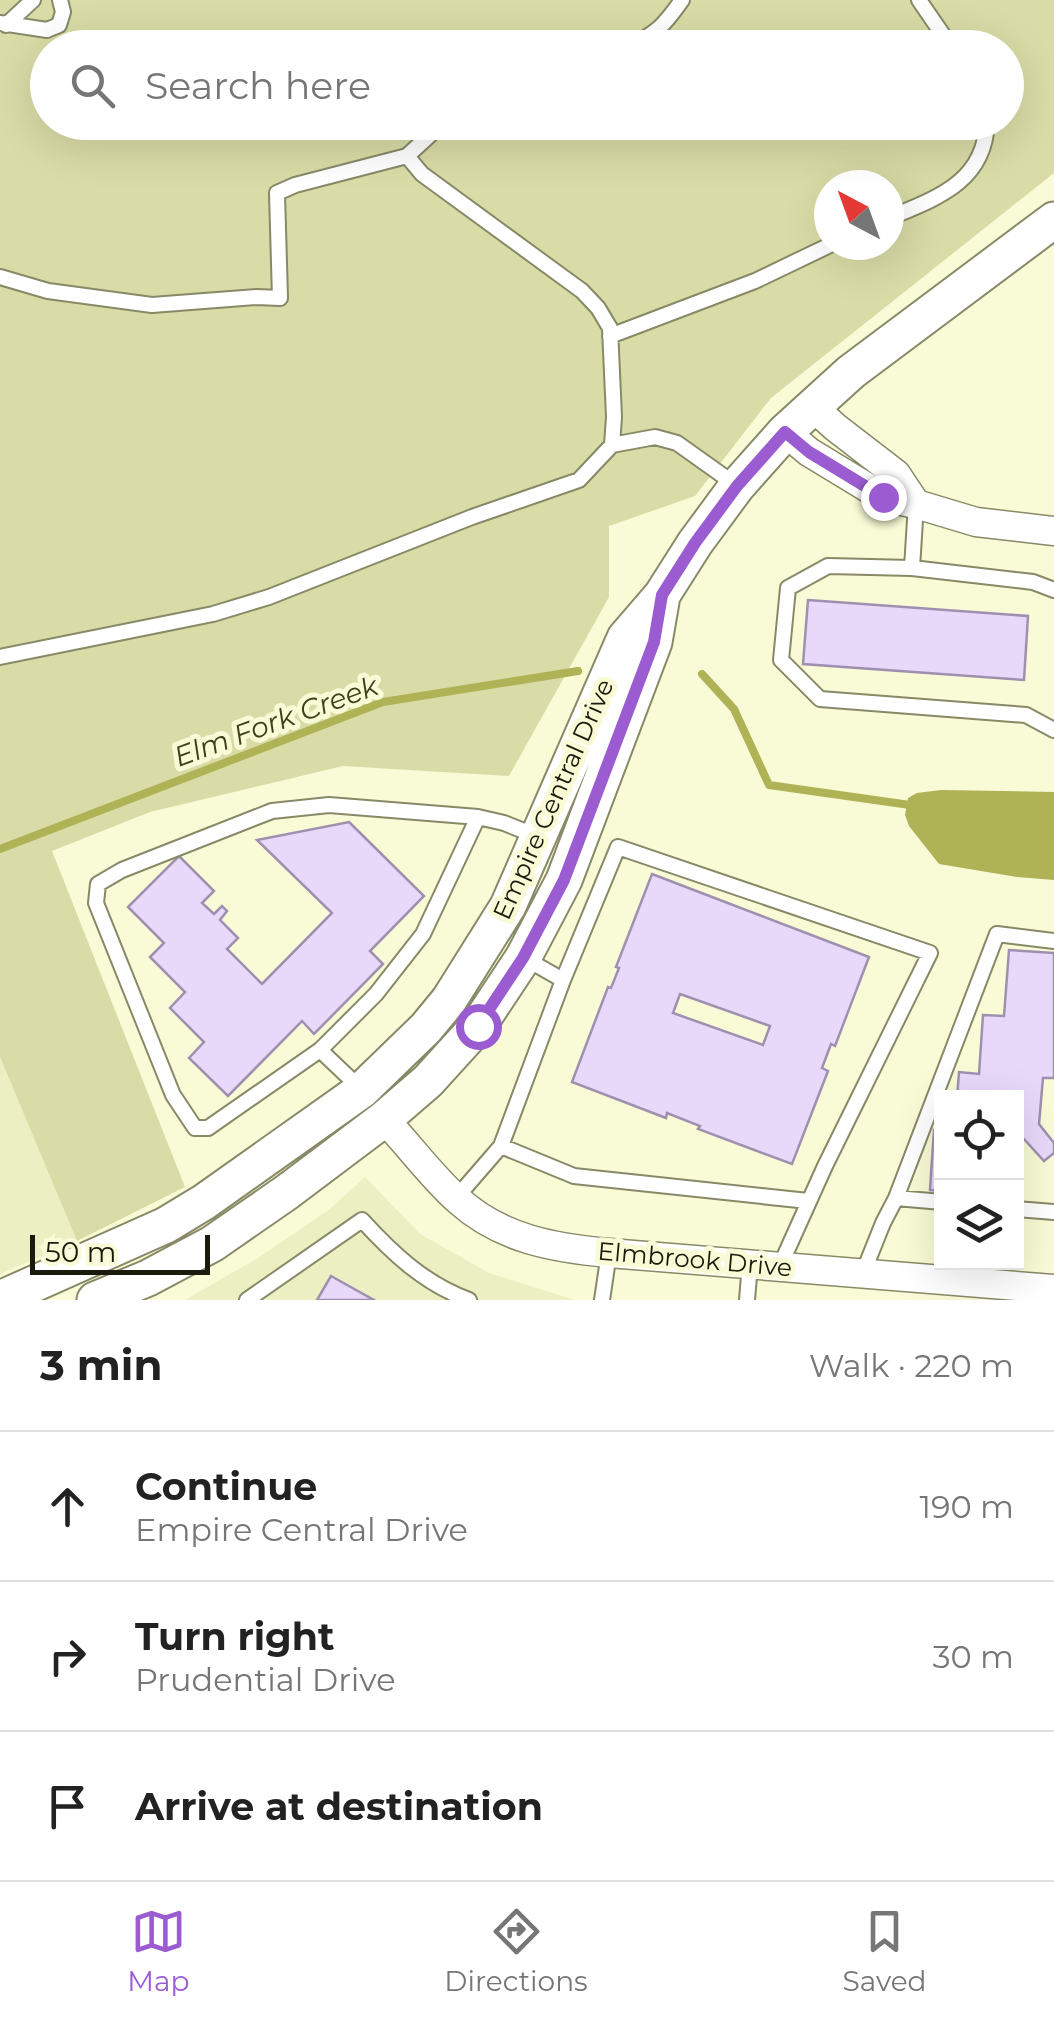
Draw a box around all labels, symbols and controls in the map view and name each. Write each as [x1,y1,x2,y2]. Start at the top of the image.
search box [30,30,1024,140]
icon: search [65,58,120,113]
text: Search here [145,62,371,109]
north arrow [814,170,904,260]
route end [861,475,907,521]
water label: Elm Fork Creek [169,668,384,774]
street label: Empire Central Drive [486,674,620,924]
route start [456,1004,502,1050]
map controls [934,1090,1024,1270]
button: locate [934,1090,1024,1180]
button: layers [934,1180,1024,1270]
scale bar [30,1230,210,1274]
text: 50 m [45,1235,116,1269]
street label: Elmbrook Drive [597,1236,793,1282]
text: 3 min [40,1339,162,1391]
text: Walk · 220 m [809,1346,1014,1385]
text: Continue [135,1463,317,1510]
icon: ahead [40,1479,95,1534]
text: 190 m [919,1487,1014,1526]
text: Empire Central Drive [135,1510,468,1549]
text: Turn right [135,1613,334,1660]
icon: right [40,1629,95,1684]
text: 30 m [932,1637,1014,1676]
text: Prudential Drive [135,1660,396,1699]
icon: arrive [40,1779,95,1834]
text: Arrive at destination [135,1783,543,1830]
tab: Map [127,1904,190,1998]
tab: Directions [444,1904,588,1998]
tab: Saved [842,1904,927,1998]

